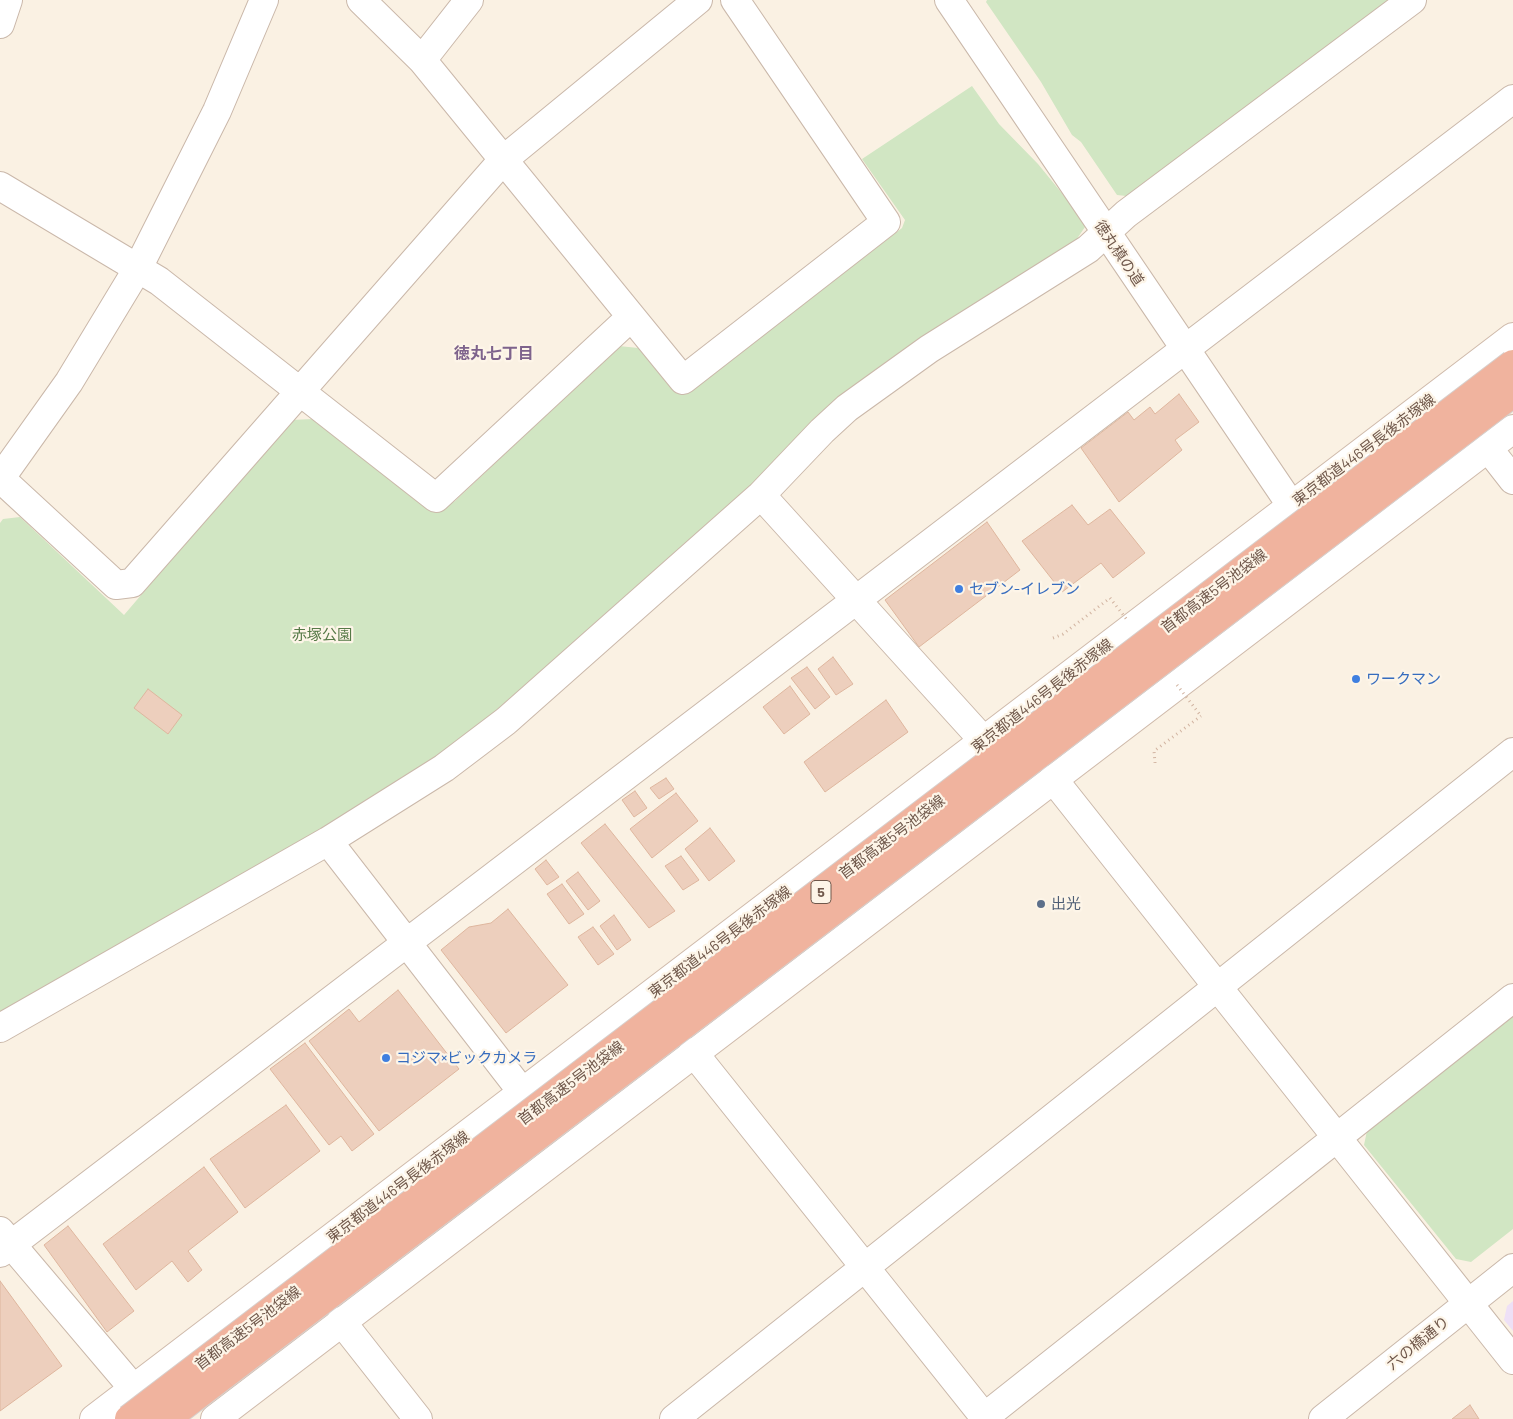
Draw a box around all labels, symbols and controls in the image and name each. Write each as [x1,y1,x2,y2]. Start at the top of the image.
street label: 徳丸槙の道 [1091,217,1147,289]
district label: 徳丸七丁目 [454,344,534,364]
street label: 東京都道446号長後赤塚線 [1289,390,1439,510]
street label: 首都高速5号池袋線 [1158,545,1270,637]
place label: セブン-イレブン [969,580,1080,598]
marker: セブン-イレブン [953,583,965,595]
park label: 赤塚公園 [292,626,352,644]
street label: 東京都道446号長後赤塚線 [968,635,1116,757]
place label: ワークマン [1366,670,1441,688]
marker: ワークマン [1350,673,1362,685]
street label: 首都高速5号池袋線 [836,791,948,883]
road number: 5 [811,880,831,904]
street label: 東京都道446号長後赤塚線 [645,882,795,1002]
place label: 出光 [1051,895,1081,913]
marker: 出光 [1035,898,1047,910]
street label: 首都高速5号池袋線 [515,1037,627,1129]
place label: コジマ×ビックカメラ [396,1049,537,1067]
marker: コジマ×ビックカメラ [380,1052,392,1064]
street label: 東京都道446号長後赤塚線 [323,1127,473,1247]
street label: 首都高速5号池袋線 [192,1282,304,1374]
street label: 六の橋通り [1383,1312,1453,1374]

